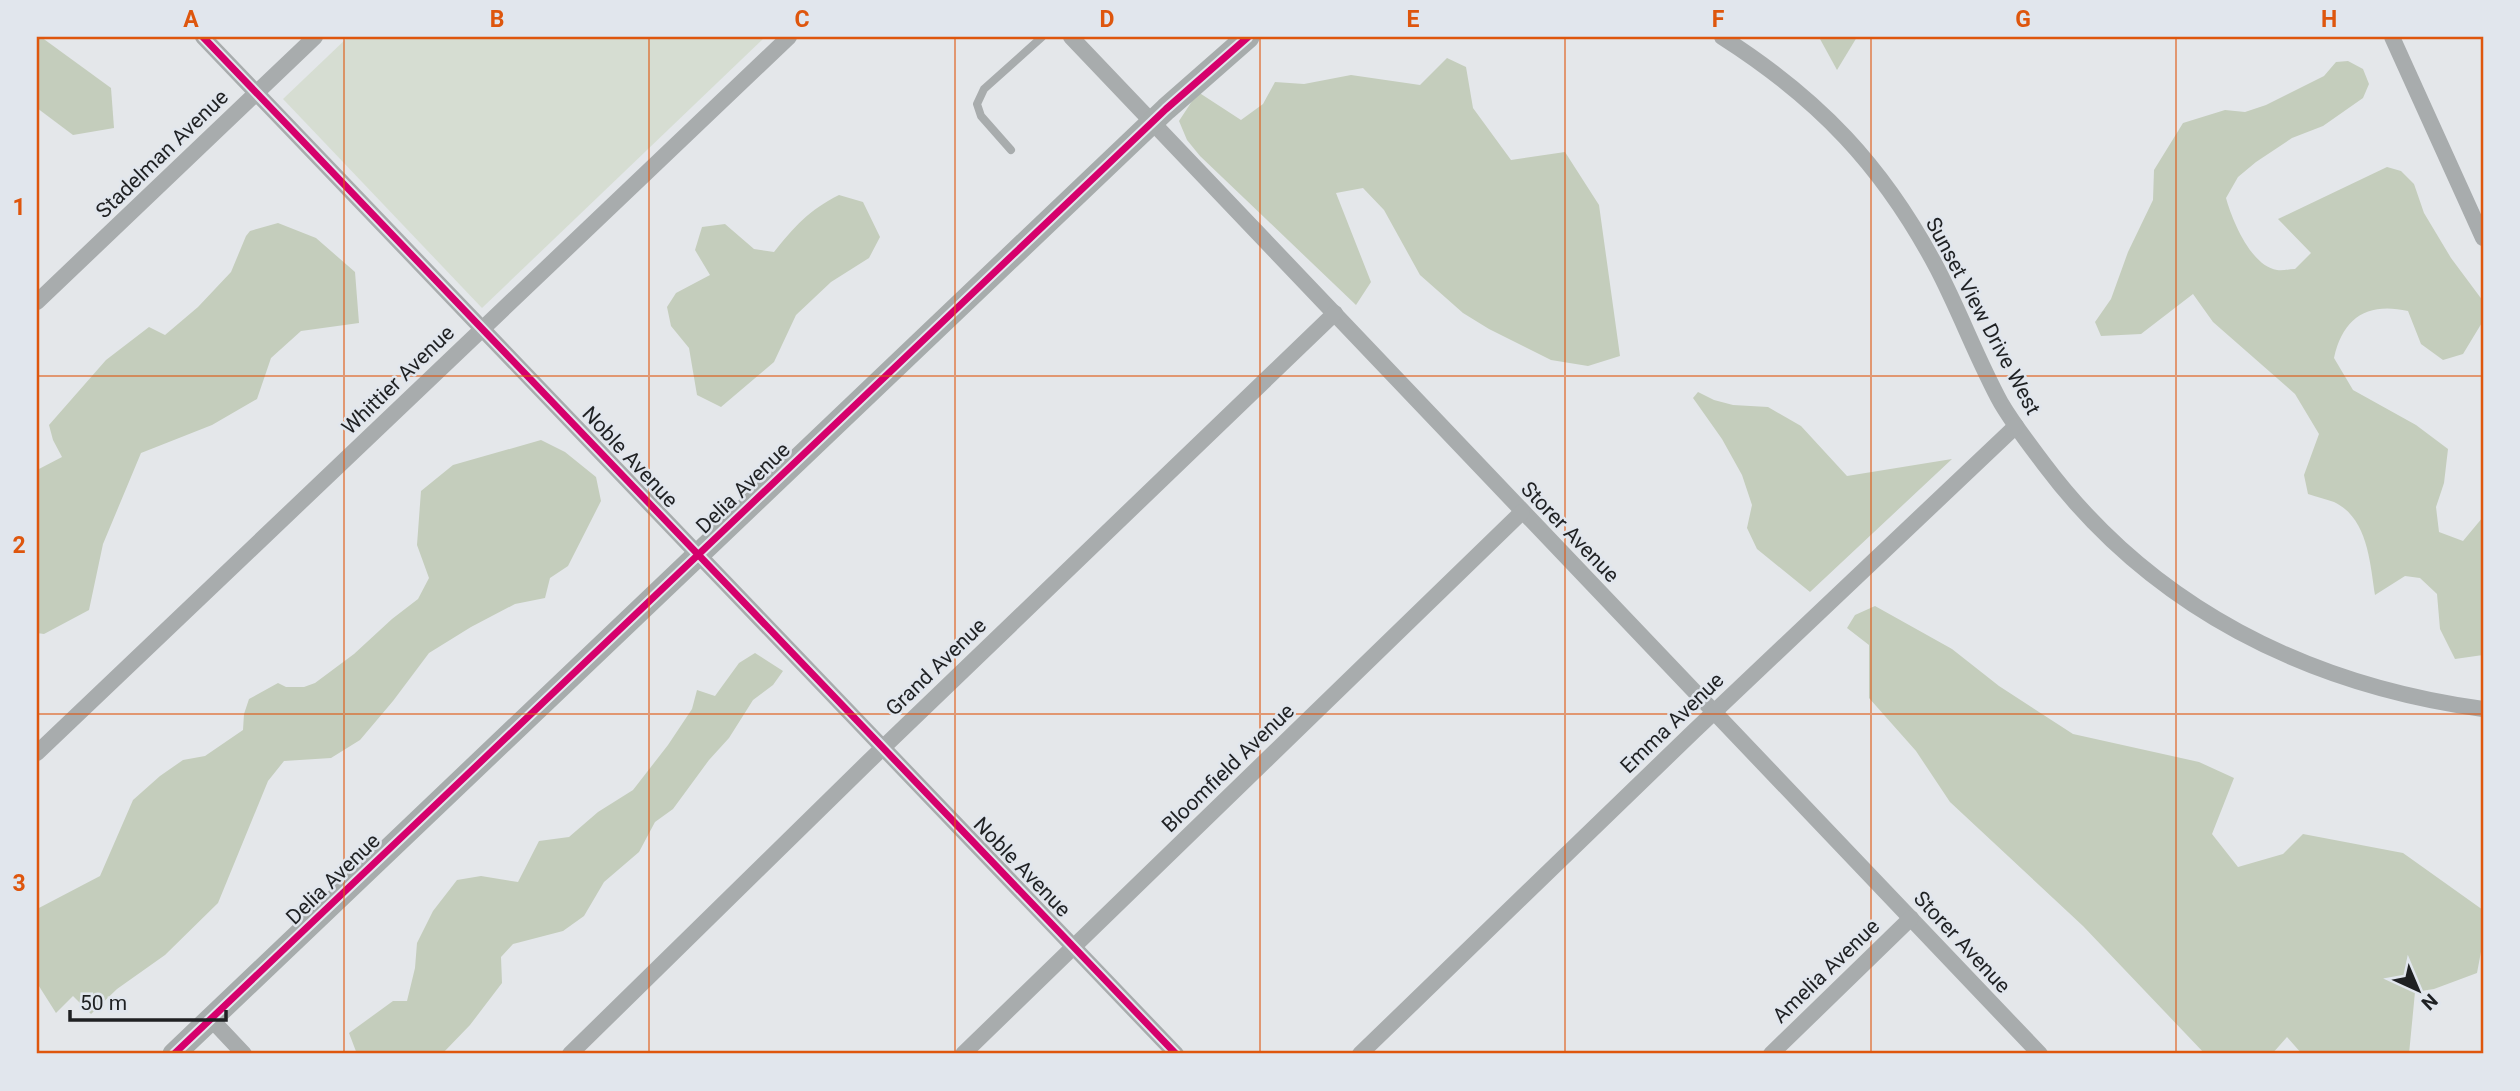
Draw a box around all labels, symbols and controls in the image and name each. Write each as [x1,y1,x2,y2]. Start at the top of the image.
text: A [183,6,199,33]
text: B [490,6,504,33]
text: C [794,6,810,33]
text: D [1100,6,1114,33]
text: E [1407,6,1420,33]
text: F [1712,6,1725,33]
text: G [2015,6,2031,33]
text: H [2321,6,2337,33]
street label: Stadelman Avenue [91,85,233,223]
text: 1 [12,194,26,221]
street label: Sunset View Drive West [1921,213,2045,419]
street label: Whittier Avenue [337,321,459,439]
street label: Noble Avenue [577,402,683,512]
street label: Delia Avenue [691,438,795,538]
street label: Storer Avenue [1516,477,1624,587]
text: 2 [12,532,26,559]
street label: Grand Avenue [881,613,991,721]
street label: Emma Avenue [1615,668,1729,778]
street label: Bloomfield Avenue [1157,699,1299,837]
street label: Noble Avenue [969,812,1075,922]
street label: Delia Avenue [281,829,385,929]
text: 3 [12,870,26,897]
street label: Storer Avenue [1909,886,2015,998]
street label: Amelia Avenue [1768,914,1884,1028]
north arrow [2384,954,2454,1024]
scale bar [70,979,226,1023]
text: N [2417,989,2442,1015]
text: 50 m [80,991,127,1015]

